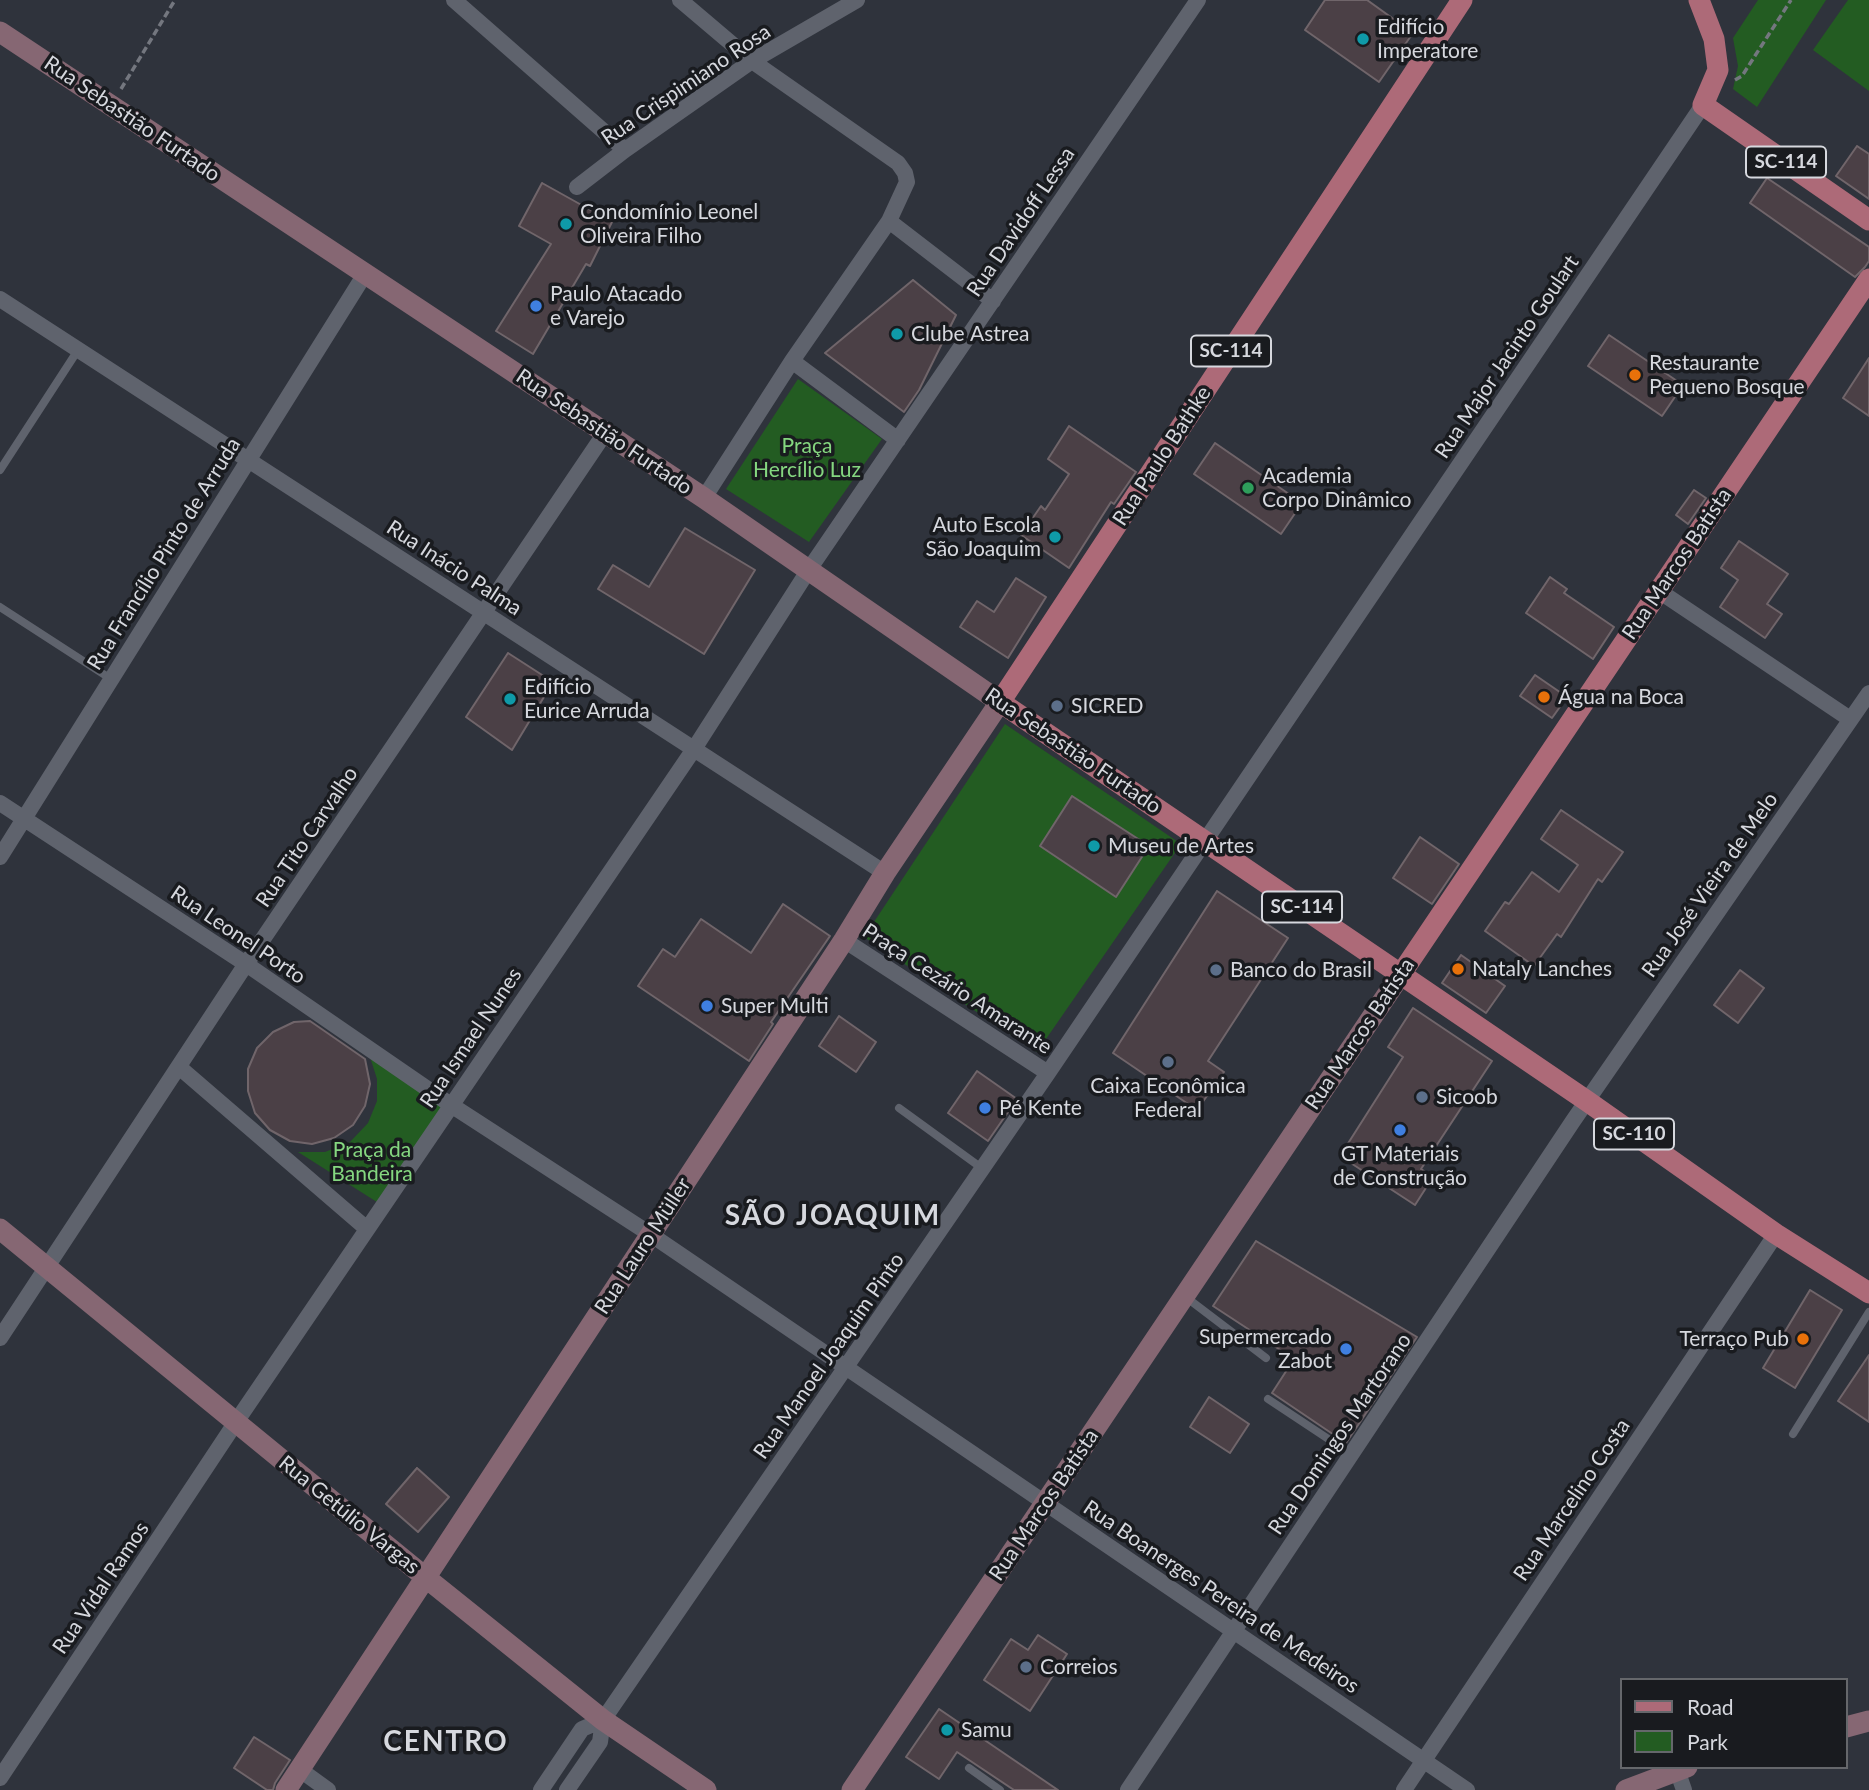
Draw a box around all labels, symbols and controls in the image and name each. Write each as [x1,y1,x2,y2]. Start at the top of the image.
place label: Edifício Imperatore [1377,14,1478,64]
street label: Rua Crispimiano Rosa [597,19,775,151]
marker: Edifício Imperatore [1355,31,1371,47]
street label: Rua Sebastião Furtado [39,51,225,187]
street label: Rua Davidoff Lessa [962,143,1080,301]
road number: SC-114 [1746,146,1826,178]
place label: Condomínio Leonel Oliveira Filho [580,199,758,249]
marker: Condomínio Leonel Oliveira Filho [558,216,574,232]
street label: Rua Major Jacinto Goulart [1430,251,1584,463]
place label: Paulo Atacado e Varejo [550,281,682,331]
marker: Paulo Atacado e Varejo [528,298,544,314]
place label: Clube Astrea [911,321,1029,347]
marker: Clube Astrea [889,326,905,342]
road number: SC-114 [1191,336,1271,366]
place label: Restaurante Pequeno Bosque [1649,350,1805,400]
street label: Rua Sebastião Furtado [511,364,697,500]
marker: Restaurante Pequeno Bosque [1627,367,1643,383]
street label: Rua Paulo Bathke [1108,382,1216,530]
street label: Rua Francílio Pinto de Arruda [82,433,246,675]
park label: Praça Hercílio Luz [753,433,861,483]
place label: Academia Corpo Dinâmico [1262,463,1411,513]
marker: Academia Corpo Dinâmico [1240,480,1256,496]
street label: Rua Marcos Batista [1617,484,1737,644]
place label: Auto Escola São Joaquim [925,512,1041,562]
street label: Rua Inácio Palma [382,515,526,621]
marker: Auto Escola São Joaquim [1047,529,1063,545]
place label: Edifício Eurice Arruda [524,674,650,724]
street label: Rua Sebastião Furtado [980,683,1166,819]
place label: Água na Boca [1558,684,1684,710]
marker: Água na Boca [1536,689,1552,705]
marker: Edifício Eurice Arruda [502,691,518,707]
place label: SICRED [1071,693,1144,719]
marker: SICRED [1049,698,1065,714]
street label: Rua Tito Carvalho [251,762,363,912]
street label: Rua José Vieira de Melo [1637,788,1783,982]
place label: Museu de Artes [1108,833,1254,859]
marker: Museu de Artes [1086,838,1102,854]
street label: Rua Leonel Porto [166,881,310,989]
road number: SC-114 [1262,892,1342,923]
street label: Praça Cezário Amarante [858,918,1056,1060]
street label: Rua Marcos Batista [1300,954,1420,1114]
place label: Nataly Lanches [1472,956,1612,982]
place label: Banco do Brasil [1230,957,1372,983]
marker: Nataly Lanches [1450,961,1466,977]
marker: Banco do Brasil [1208,962,1224,978]
street label: Rua Ismael Nunes [415,963,527,1113]
place label: Super Multi [721,993,829,1019]
marker: Super Multi [699,998,715,1014]
marker: Caixa Econômica Federal [1160,1054,1176,1070]
place label: Caixa Econômica Federal [1090,1073,1246,1123]
place label: Sicoob [1436,1084,1498,1110]
marker: Sicoob [1414,1089,1430,1105]
place label: Pé Kente [999,1095,1082,1121]
marker: Pé Kente [977,1100,993,1116]
road number: SC-110 [1594,1118,1674,1150]
marker: GT Materiais de Construção [1392,1122,1408,1138]
park label: Praça da Bandeira [331,1137,413,1187]
place label: GT Materiais de Construção [1333,1141,1467,1191]
street label: Rua Lauro Müller [590,1173,696,1319]
district label: SÃO JOAQUIM [726,1199,940,1233]
street label: Rua Manoel Joaquim Pinto [748,1248,910,1464]
place label: Supermercado Zabot [1199,1324,1332,1374]
place label: Terraço Pub [1679,1326,1789,1352]
street label: Rua Domingos Martorano [1263,1329,1417,1539]
marker: Terraço Pub [1795,1331,1811,1347]
marker: Supermercado Zabot [1338,1341,1354,1357]
street label: Rua Marcelino Costa [1508,1414,1636,1586]
street label: Rua Marcos Batista [984,1425,1104,1585]
street label: Rua Getúlio Vargas [273,1450,425,1580]
street label: Rua Boanerges Pereira de Medeiros [1078,1495,1364,1699]
street label: Rua Vidal Ramos [48,1517,154,1659]
place label: Correios [1040,1654,1118,1680]
marker: Correios [1018,1659,1034,1675]
legend [1620,1678,1848,1769]
text: Road [1687,1694,1734,1719]
place label: Samu [961,1717,1012,1743]
marker: Samu [939,1722,955,1738]
district label: CENTRO [384,1725,508,1759]
text: Park [1687,1729,1728,1754]

